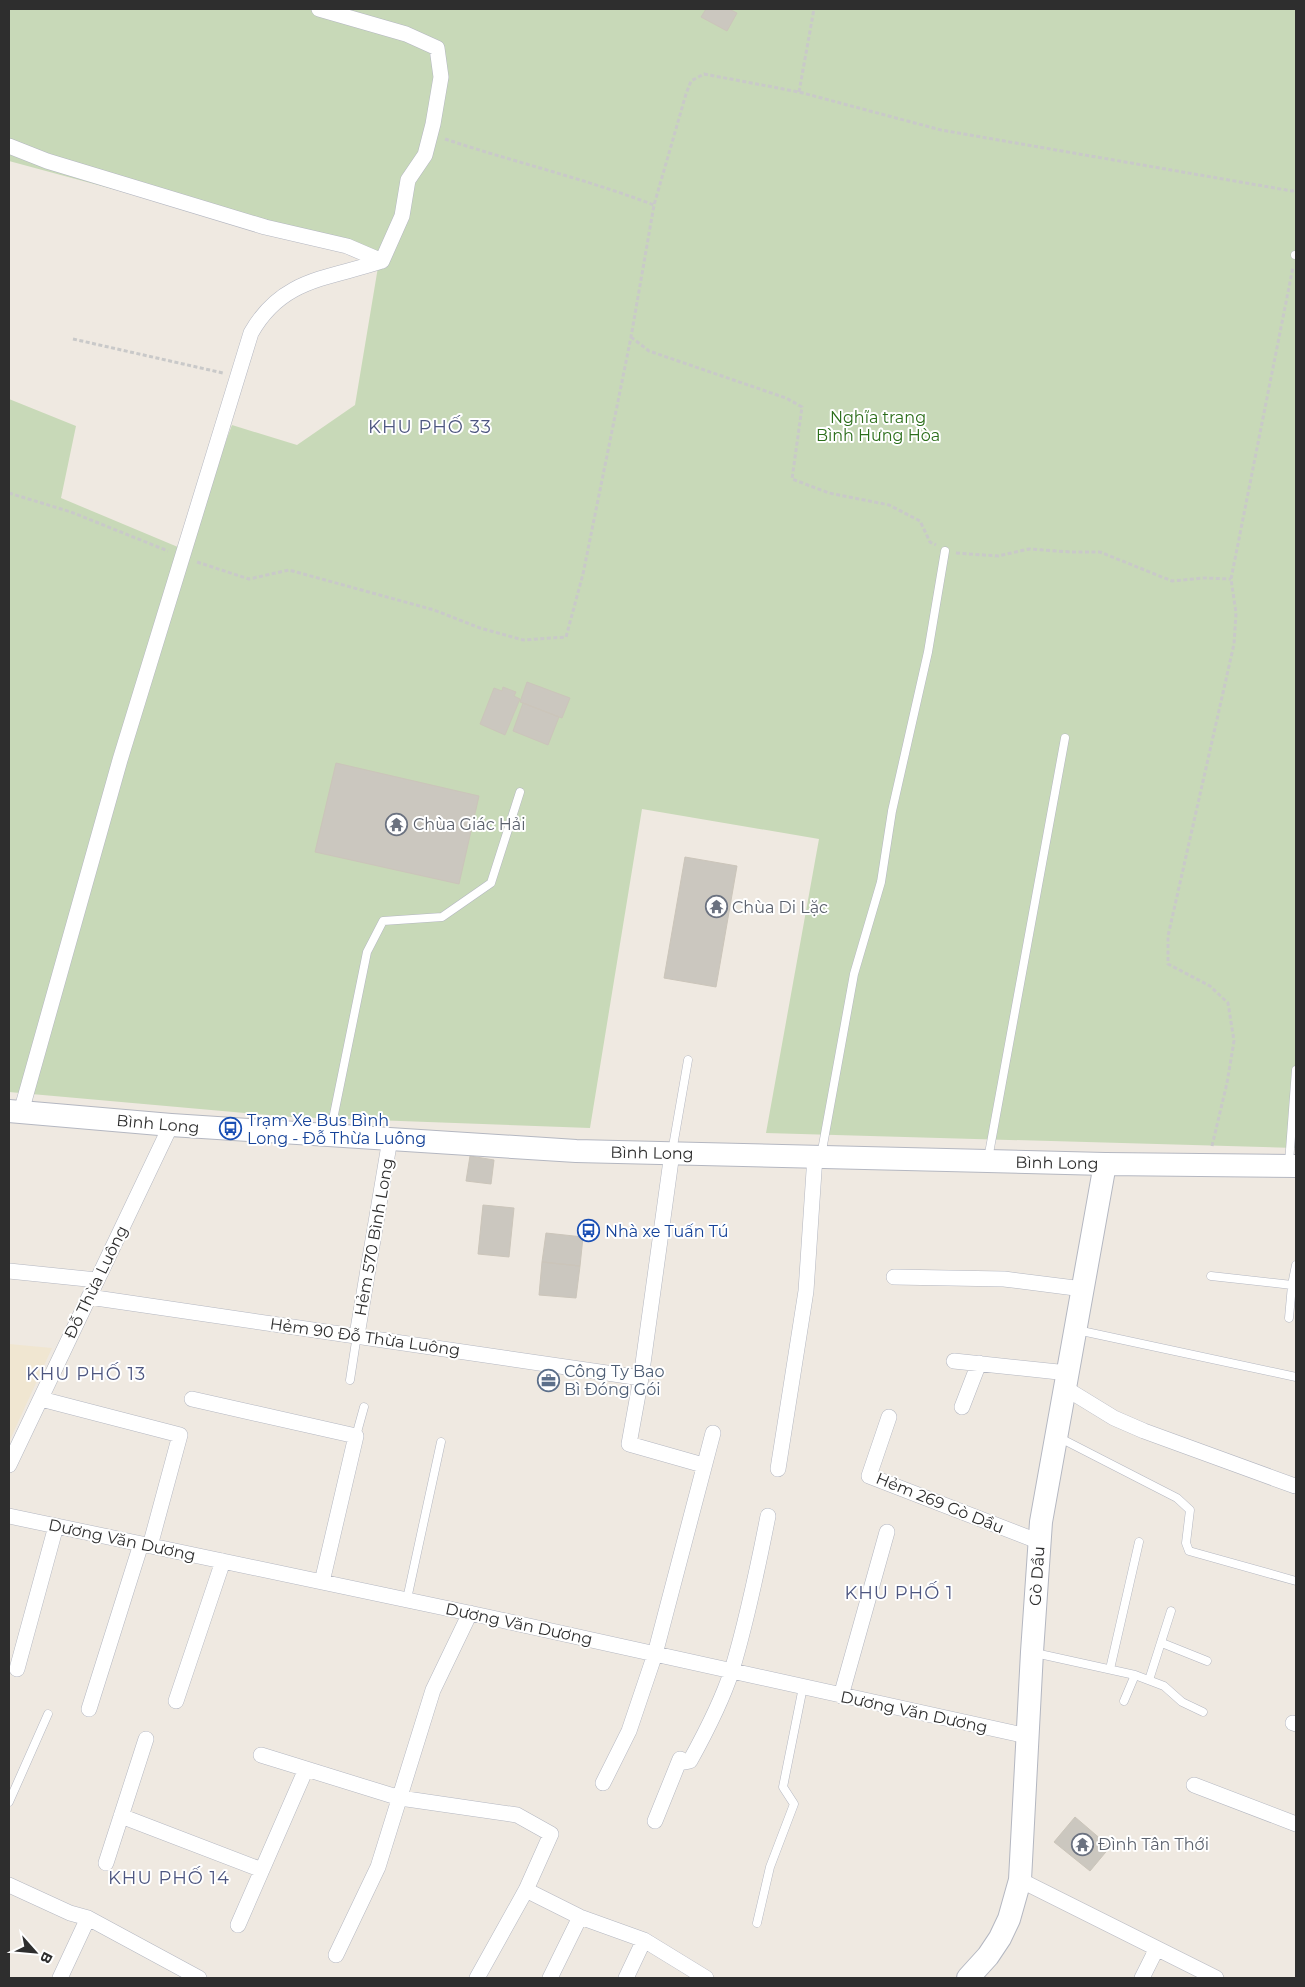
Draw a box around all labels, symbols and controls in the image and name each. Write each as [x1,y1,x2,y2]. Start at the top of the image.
park label: Nghĩa trang Bình Hưng Hòa [816,408,940,445]
district label: KHU PHỐ 33 [368,415,492,438]
temple icon: Chùa Giác Hải [385,812,409,836]
place label: Chùa Giác Hải [413,815,526,834]
temple icon: Chùa Di Lặc [704,895,728,919]
place label: Chùa Di Lặc [732,898,828,917]
street label: Bình Long [116,1111,200,1137]
place label: Trạm Xe Bus Bình Long - Đỗ Thừa Luông [247,1111,426,1148]
bus stop icon: Trạm Xe Bus Bình Long - Đỗ Thừa Luông [219,1117,243,1141]
street label: Bình Long [610,1143,694,1163]
street label: Bình Long [1015,1153,1099,1173]
street label: Hẻm 570 Bình Long [351,1157,397,1317]
bus stop icon: Nhà xe Tuấn Tú [577,1219,601,1243]
street label: Đỗ Thừa Luông [60,1222,132,1342]
place label: Nhà xe Tuấn Tú [605,1222,728,1241]
street label: Hẻm 90 Đỗ Thừa Luông [269,1314,461,1360]
district label: KHU PHỐ 13 [26,1362,146,1385]
place label: Công Ty Bao Bì Đóng Gói [564,1362,665,1399]
office icon: Công Ty Bao Bì Đóng Gói [536,1368,560,1392]
street label: Hẻm 269 Gò Dầu [873,1469,1007,1537]
street label: Dương Văn Dương [47,1515,197,1565]
street label: Gò Dầu [1025,1545,1049,1607]
district label: KHU PHỐ 1 [844,1581,954,1604]
street label: Dương Văn Dương [444,1599,594,1649]
street label: Dương Văn Dương [839,1687,989,1737]
temple icon: Đình Tân Thới [1070,1832,1094,1856]
place label: Đình Tân Thới [1098,1835,1209,1854]
district label: KHU PHỐ 14 [108,1866,230,1889]
north arrow [10,1927,60,1977]
text: B [36,1949,57,1967]

